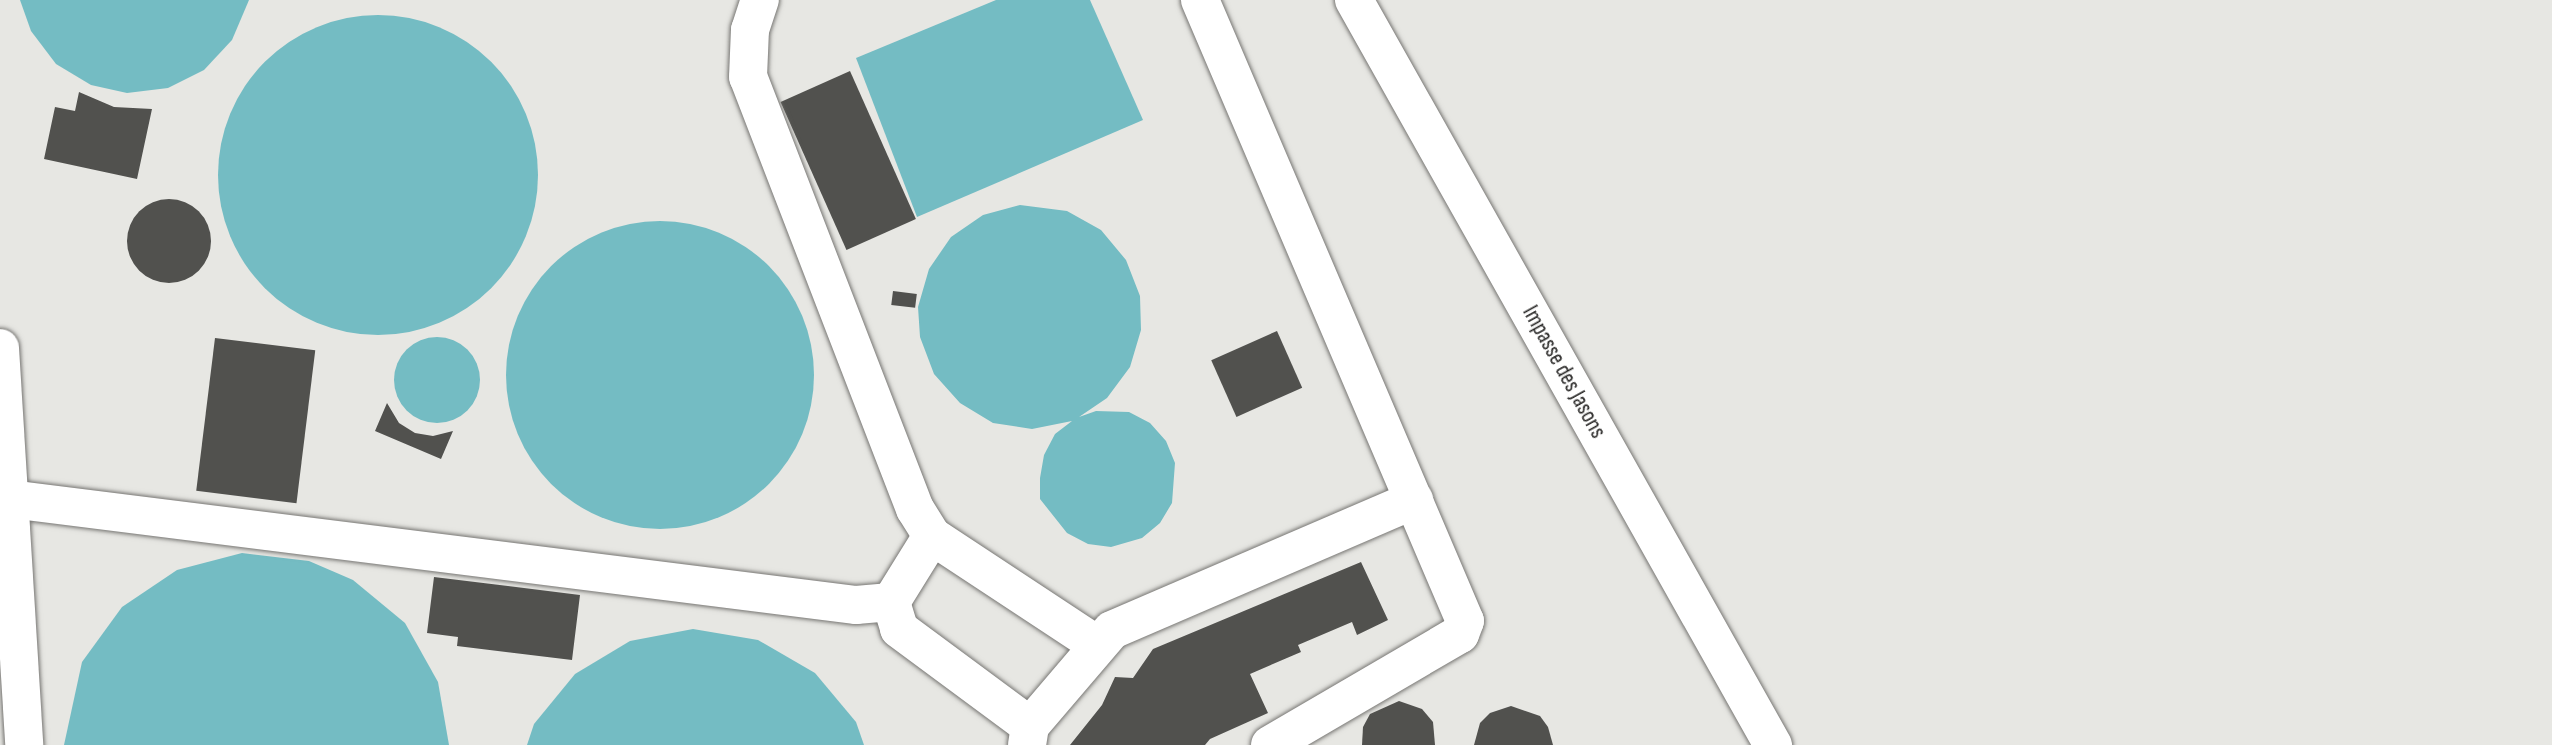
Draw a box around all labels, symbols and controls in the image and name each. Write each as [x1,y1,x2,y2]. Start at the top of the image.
street label: Impasse des Jasons [1516,301,1612,443]

